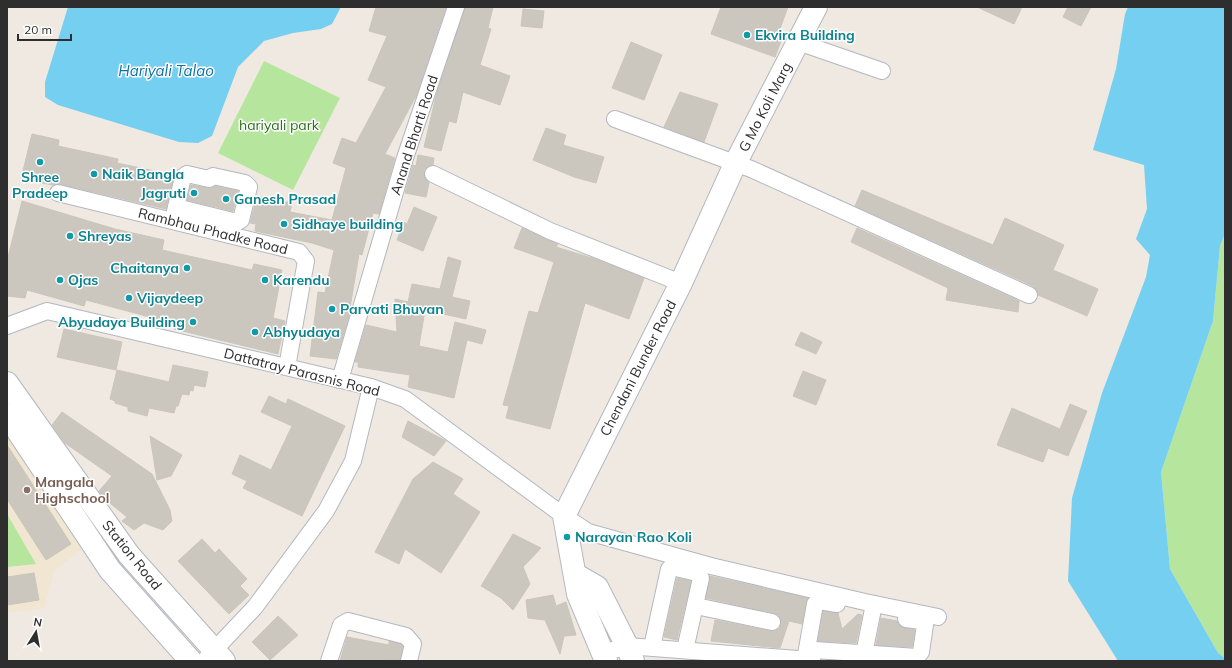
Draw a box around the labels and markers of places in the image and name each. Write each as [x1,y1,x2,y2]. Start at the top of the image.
place label: Ekvira Building [755,26,855,44]
marker: Ekvira Building [742,30,752,40]
marker: Shree Pradeep [35,157,45,167]
place label: Naik Bangla [102,165,184,183]
place label: Shree Pradeep [12,168,68,202]
marker: Naik Bangla [89,169,99,179]
place label: Jagruti [141,184,186,202]
marker: Jagruti [189,188,199,198]
place label: Ganesh Prasad [234,190,336,208]
marker: Ganesh Prasad [221,194,231,204]
place label: Sidhaye building [292,215,403,233]
marker: Sidhaye building [279,219,289,229]
place label: Shreyas [78,227,132,245]
marker: Shreyas [65,231,75,241]
place label: Chaitanya [110,259,179,277]
marker: Chaitanya [182,263,192,273]
place label: Ojas [68,271,98,289]
place label: Karendu [273,271,330,289]
marker: Ojas [55,275,65,285]
marker: Karendu [260,275,270,285]
place label: Vijaydeep [136,289,203,307]
marker: Vijaydeep [124,293,134,303]
place label: Parvati Bhuvan [340,300,444,318]
marker: Parvati Bhuvan [327,304,337,314]
place label: Abyudaya Building [58,313,185,331]
marker: Abyudaya Building [188,317,198,327]
place label: Abhyudaya [263,323,340,341]
marker: Abhyudaya [250,327,260,337]
place label: Mangala Highschool [35,473,109,507]
marker: Mangala Highschool [22,485,32,495]
place label: Narayan Rao Koli [575,528,692,546]
marker: Narayan Rao Koli [562,532,572,542]

